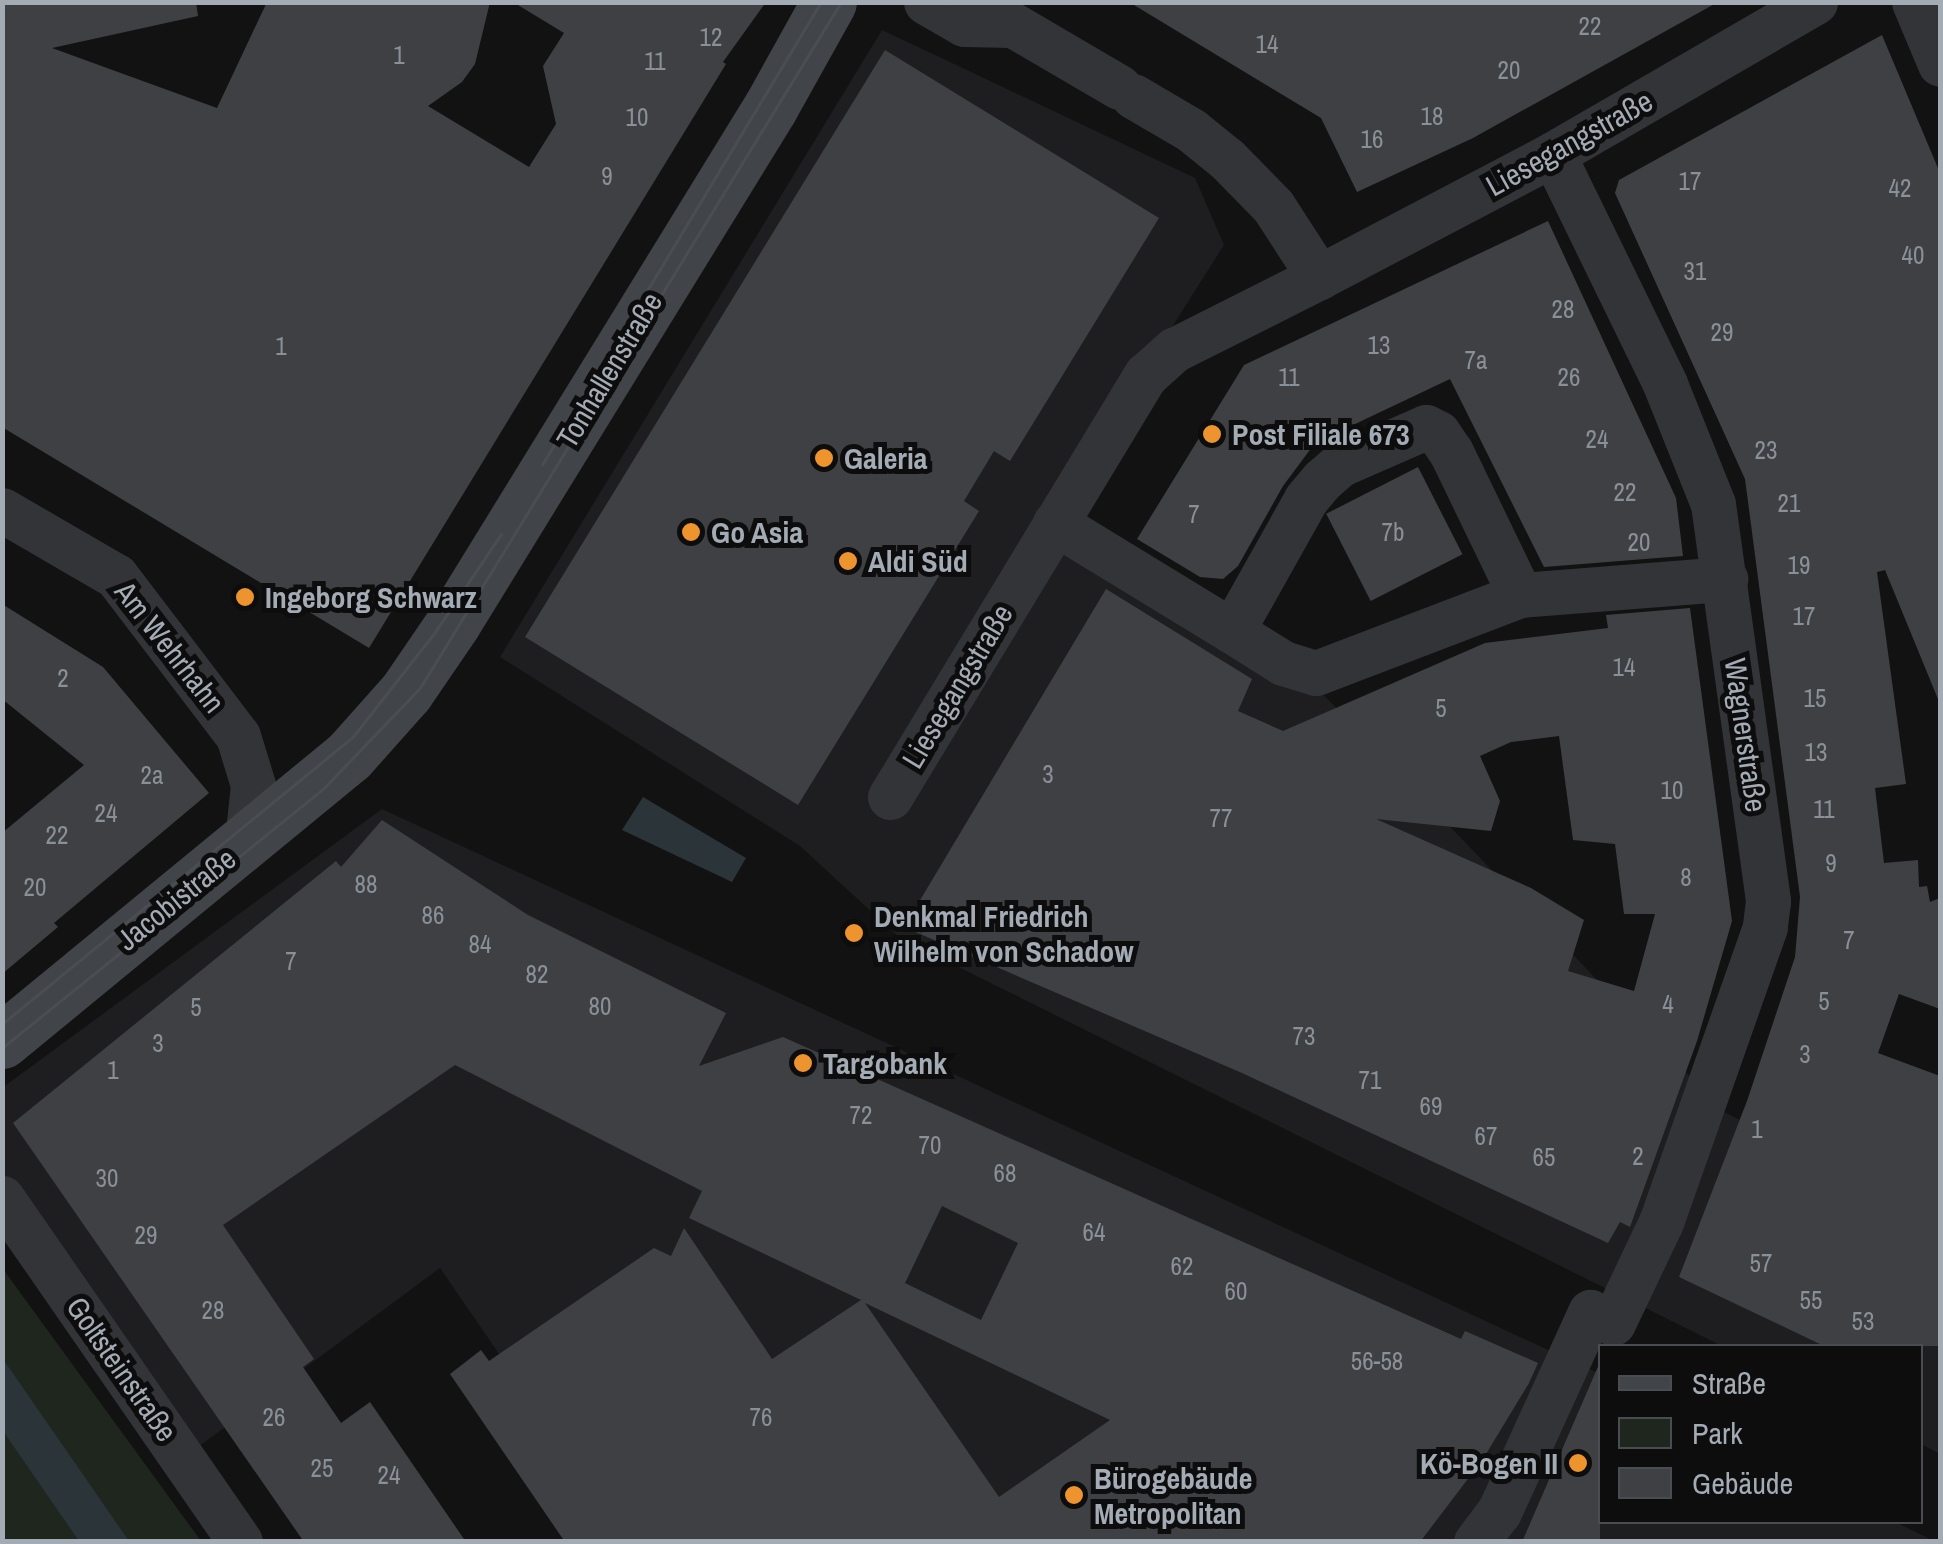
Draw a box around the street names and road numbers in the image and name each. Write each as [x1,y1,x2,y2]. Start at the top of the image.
street label: Liesegangstraße [1480,83,1658,203]
street label: Tonhallenstraße [549,286,669,454]
street label: Am Wehrhahn [108,574,232,720]
street label: Liesegangstraße [894,598,1020,774]
street label: Wagnerstraße [1717,656,1775,814]
street label: Jacobistraße [109,840,243,958]
street label: Goltsteinstraße [59,1290,185,1448]

